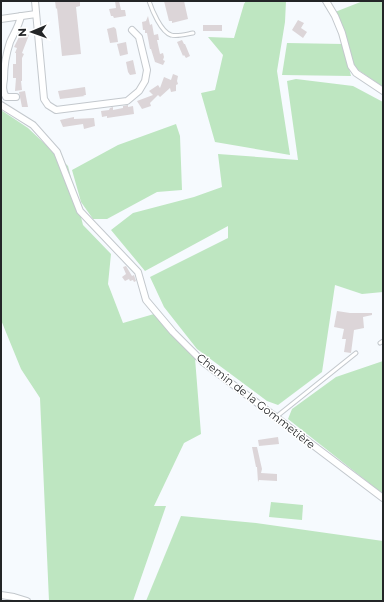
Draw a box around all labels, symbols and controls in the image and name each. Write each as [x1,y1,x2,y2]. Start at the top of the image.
north arrow [12,12,52,52]
text: N [15,28,29,37]
street label: Chemin de la Gommetière [194,350,318,452]

